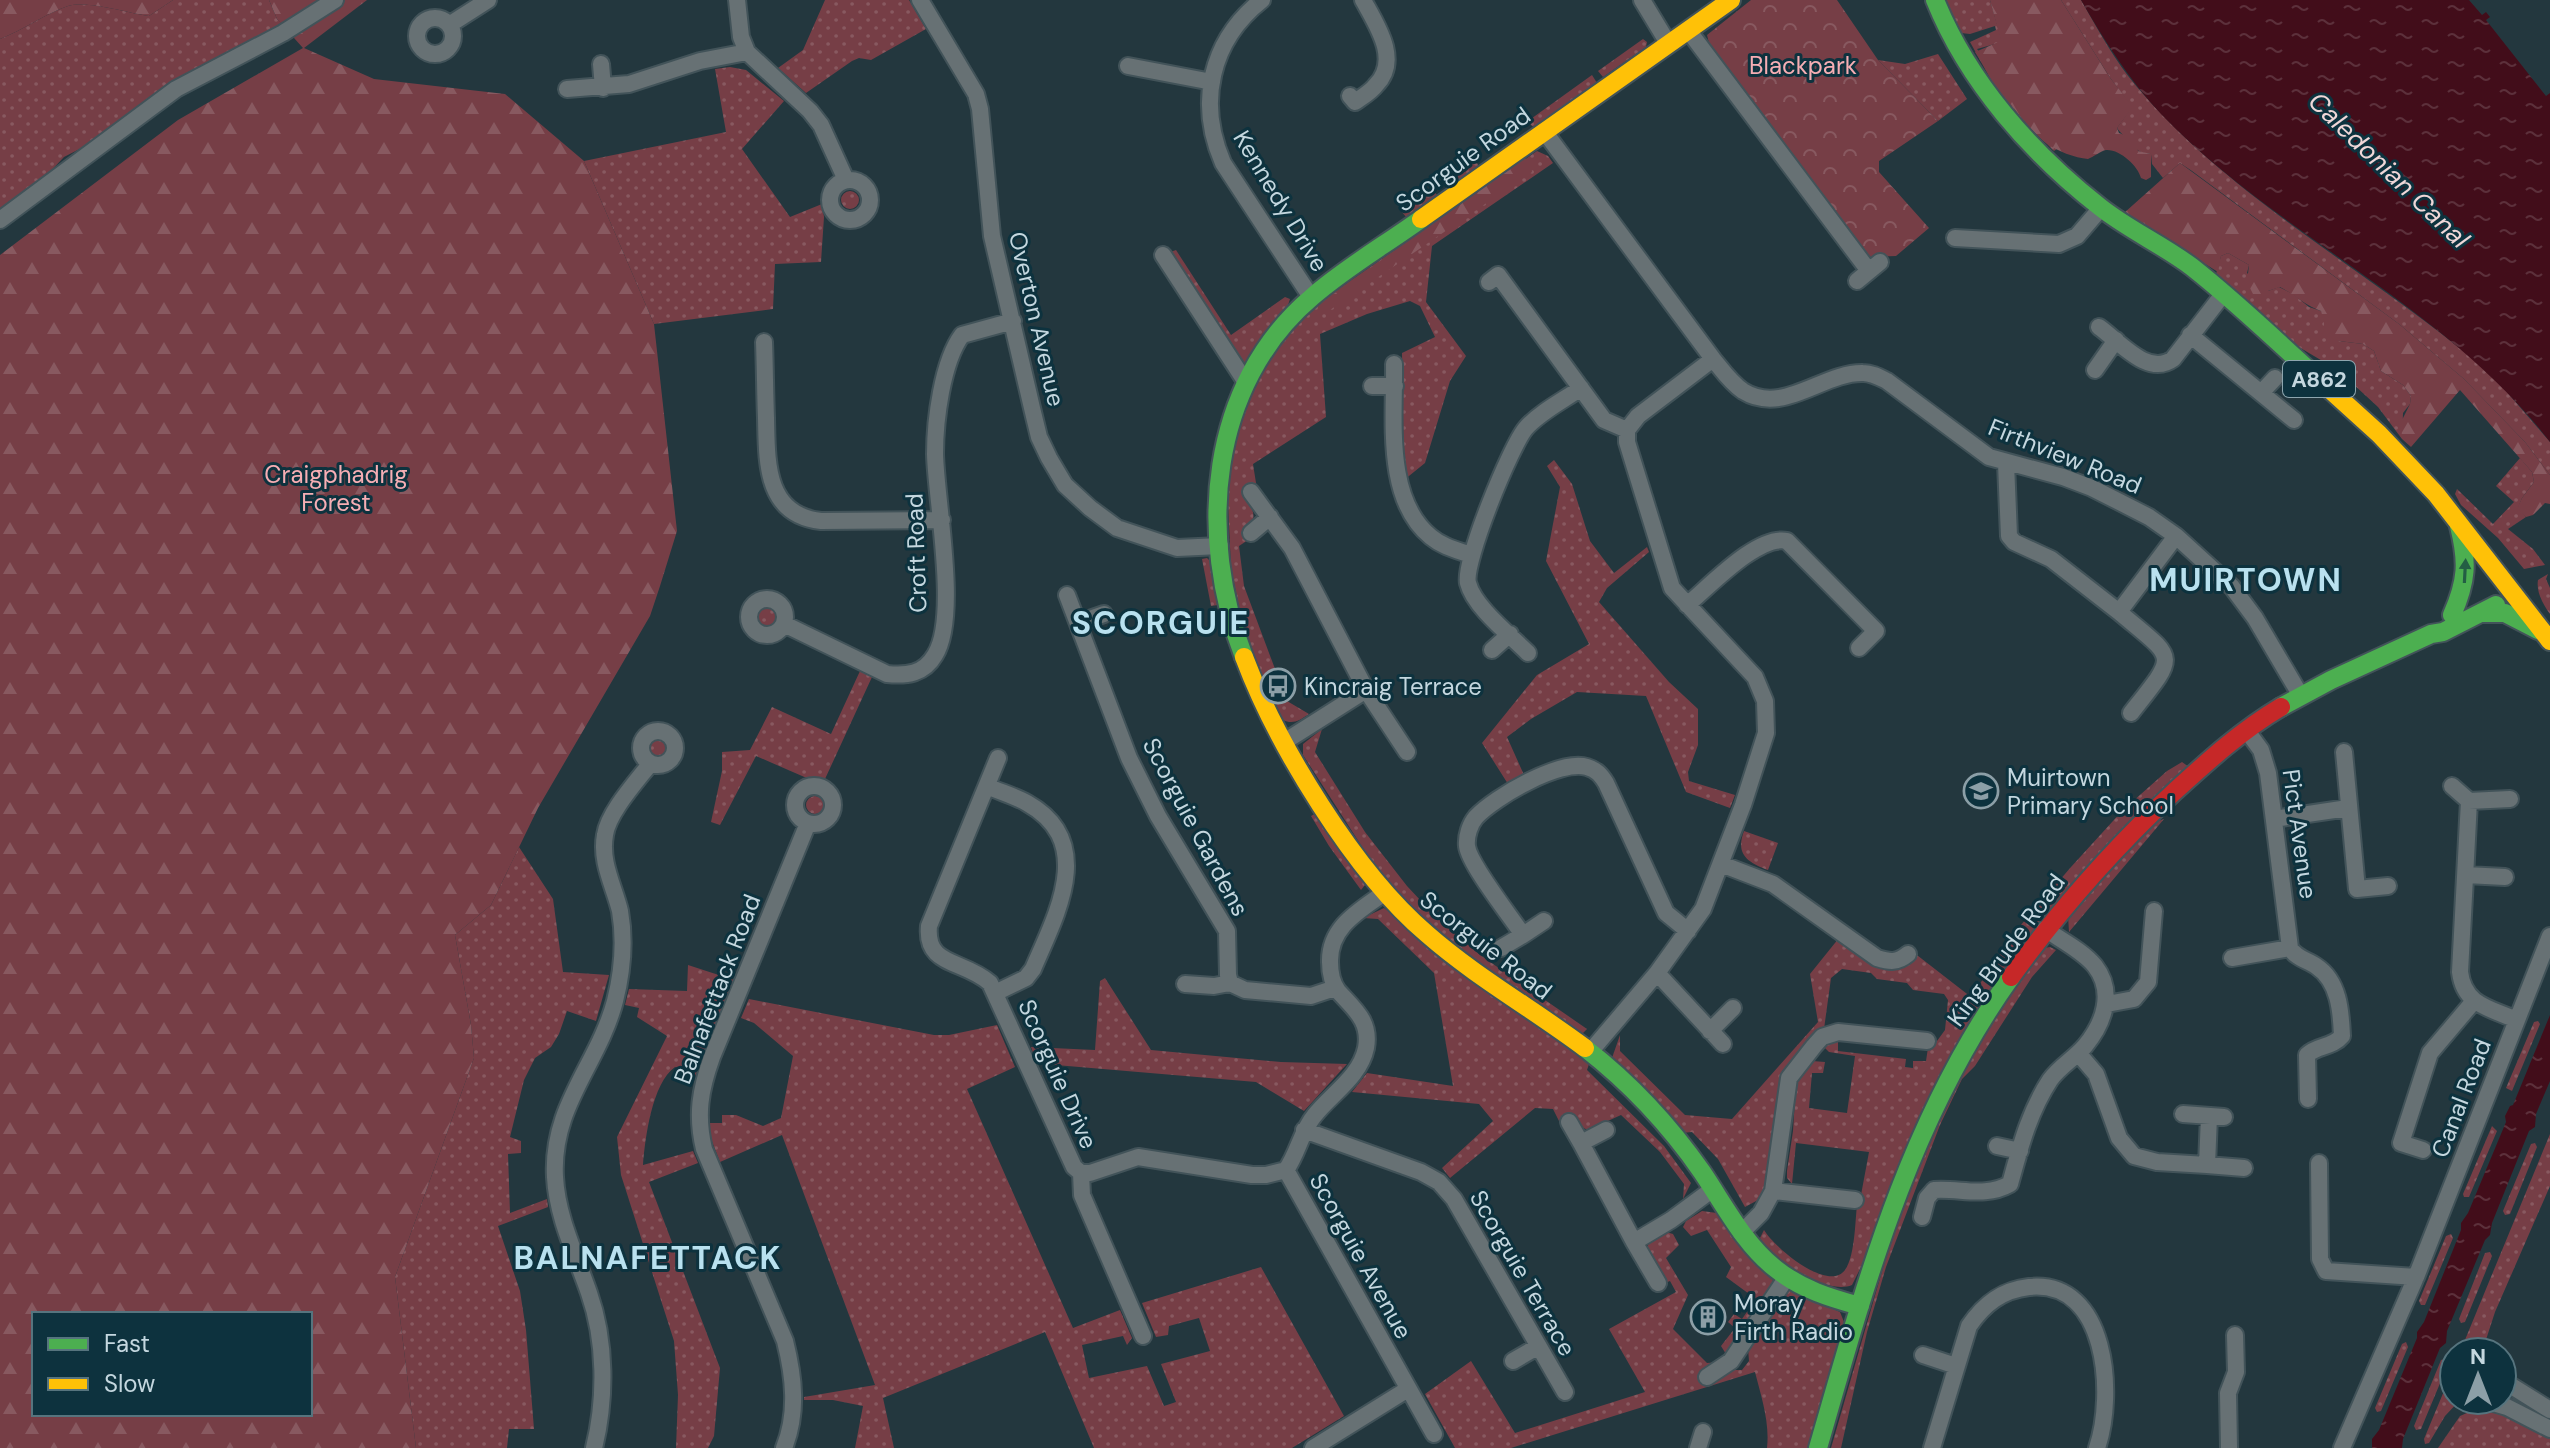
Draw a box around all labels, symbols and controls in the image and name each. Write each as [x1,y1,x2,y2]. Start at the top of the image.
park label: Blackpark [1749,50,1857,81]
water label: Caledonian Canal [2301,84,2478,256]
street label: Scorguie Road [1389,100,1537,218]
street label: Kennedy Drive [1227,125,1335,277]
street label: Overton Avenue [1002,229,1072,409]
road number: A862 [2283,361,2355,397]
street label: Firthview Road [1984,411,2146,501]
park label: Craigphadrig Forest [264,459,408,518]
street label: Croft Road [898,493,934,613]
one-way arrow [2459,558,2472,583]
district label: MUIRTOWN [2149,559,2343,601]
district label: SCORGUIE [1072,602,1250,644]
bus stop icon: Kincraig Terrace [1259,667,1297,705]
place label: Kincraig Terrace [1304,671,1482,702]
street label: Scorguie Gardens [1136,732,1256,922]
place label: Muirtown Primary School [2007,762,2174,821]
street label: Pict Avenue [2276,767,2324,901]
school or university icon: Muirtown Primary School [1962,772,2000,810]
street label: King Brude Road [1940,868,2072,1032]
street label: Scorguie Road [1414,884,1558,1006]
street label: Balnafettack Road [667,890,767,1088]
street label: Scorguie Drive [1011,995,1105,1153]
street label: Canal Road [2424,1034,2498,1162]
street label: Scorguie Avenue [1303,1168,1419,1344]
street label: Scorguie Terrace [1463,1184,1583,1362]
district label: BALNAFETTACK [513,1237,783,1279]
place label: Moray Firth Radio [1734,1288,1853,1347]
building icon: Moray Firth Radio [1689,1298,1727,1336]
legend [32,1312,312,1416]
text: Fast [104,1328,150,1359]
north arrow [2438,1336,2518,1416]
text: N [2470,1342,2486,1371]
text: Slow [104,1368,155,1399]

